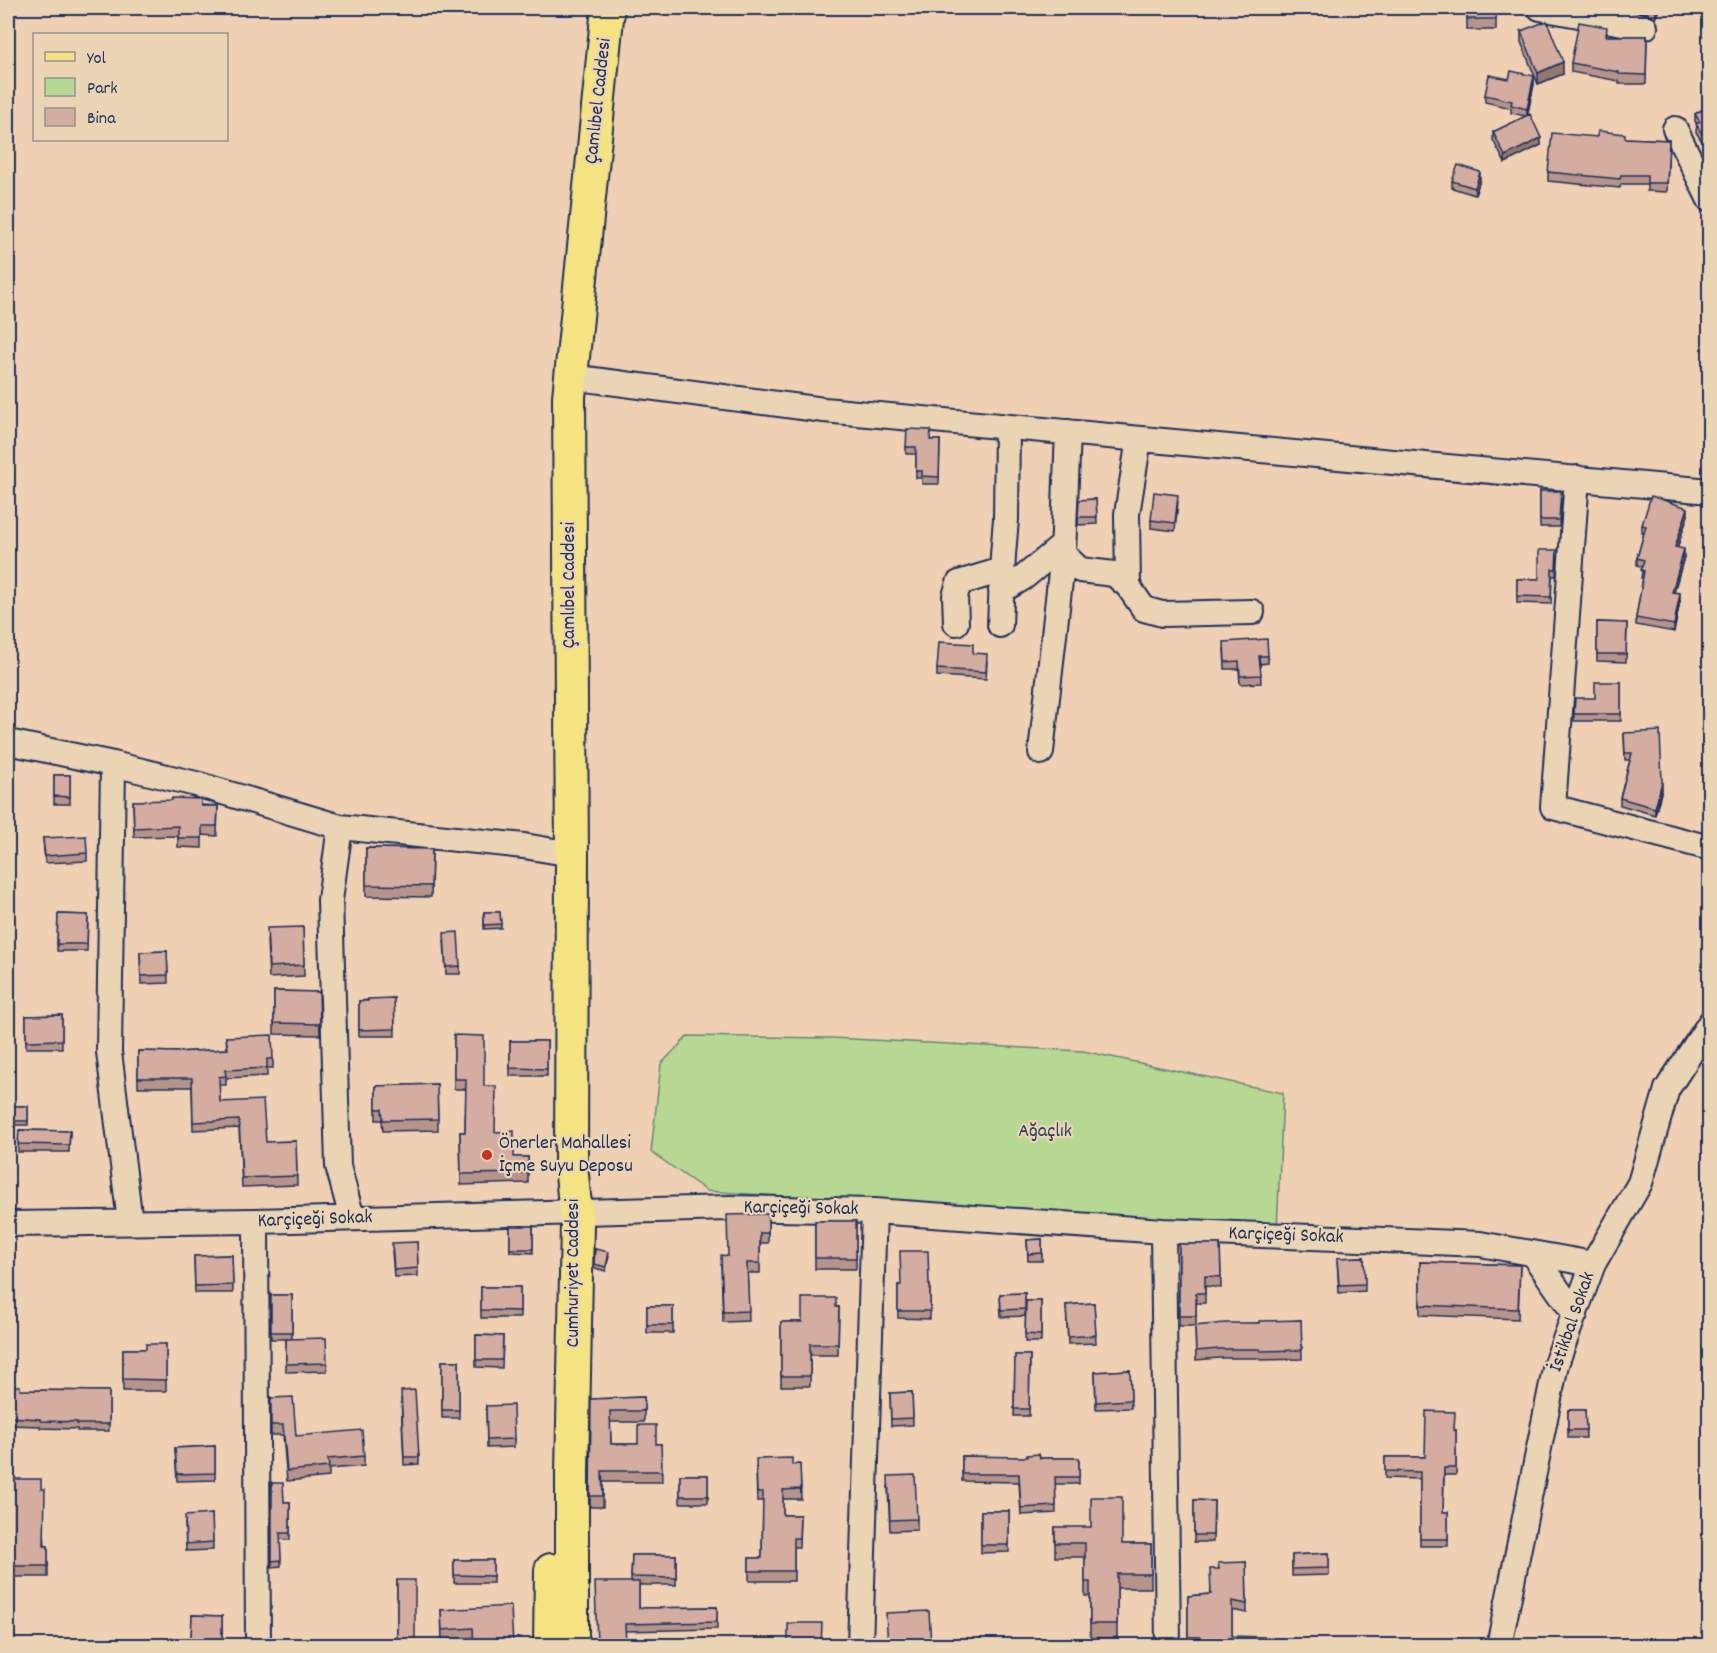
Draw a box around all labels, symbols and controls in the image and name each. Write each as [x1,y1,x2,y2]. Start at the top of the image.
legend [33,33,228,141]
street label: Çamlıbel Caddesi [578,36,620,165]
text: Yol [87,47,107,72]
text: Park [87,77,118,102]
text: Bina [87,107,116,132]
street label: Çamlıbel Caddesi [556,521,584,648]
park label: Ağaçlık [1018,1118,1072,1146]
place label: Önerler Mahallesi İçme Suyu Deposu [499,1130,633,1181]
marker: Önerler Mahallesi İçme Suyu Deposu [480,1148,494,1162]
street label: Karçiçeği Sokak [743,1194,859,1224]
street label: Cumhuriyet Caddesi [560,1198,588,1347]
street label: Karçiçeği Sokak [257,1204,373,1236]
street label: Karçiçeği Sokak [1228,1220,1344,1252]
street label: İstikbal Sokak [1543,1268,1603,1376]

